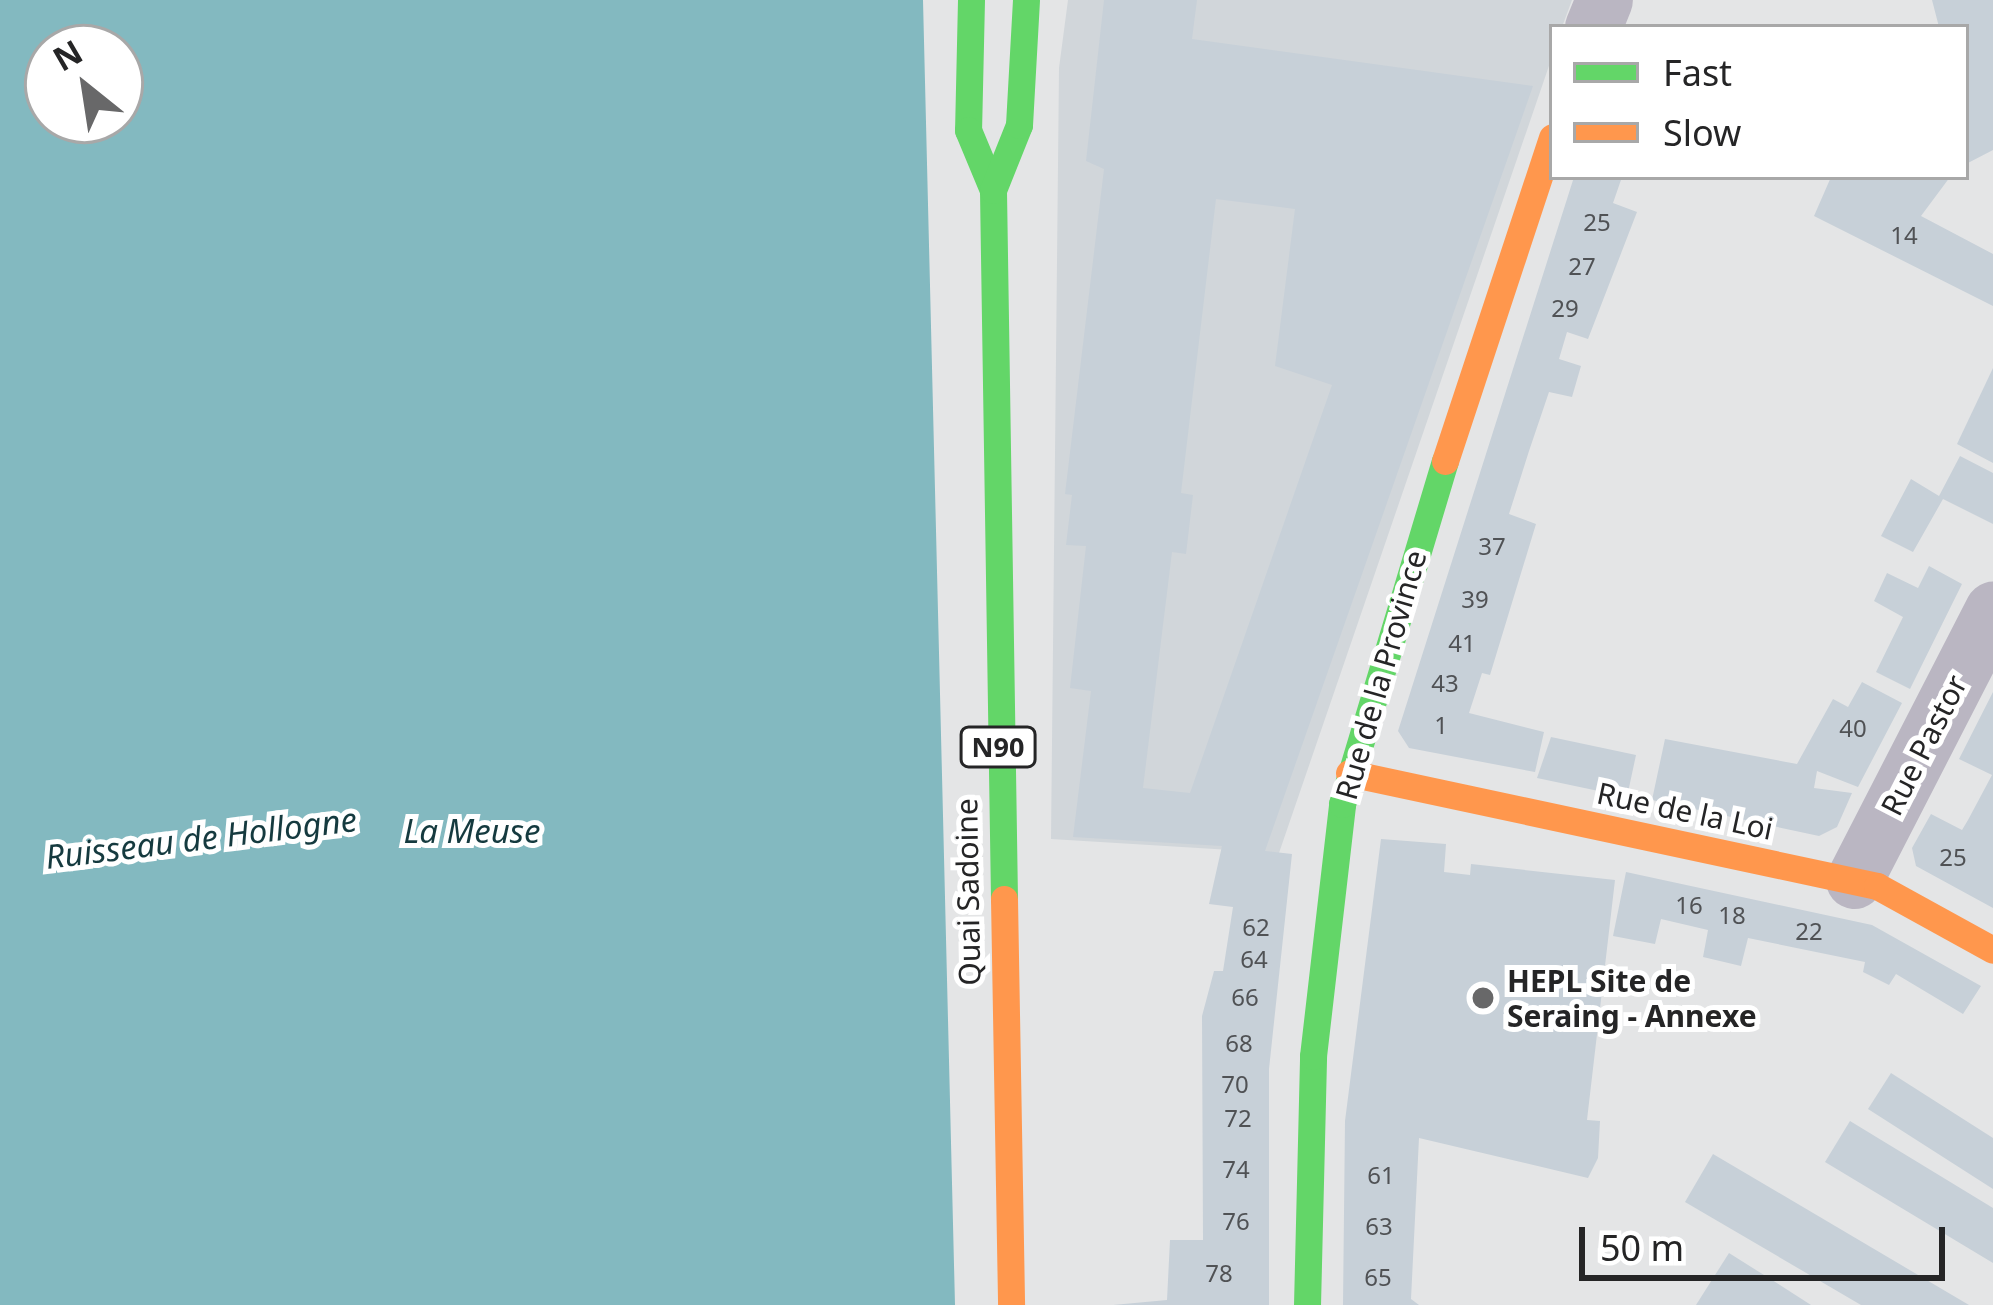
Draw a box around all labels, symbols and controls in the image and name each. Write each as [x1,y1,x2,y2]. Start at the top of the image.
north arrow [24,24,144,144]
legend [1549,24,1969,180]
text: N [44,29,90,81]
text: Fast [1663,48,1732,97]
text: Slow [1663,108,1741,157]
house number: 25 [1583,208,1611,236]
house number: 14 [1890,221,1918,249]
house number: 27 [1568,252,1596,280]
house number: 29 [1551,294,1579,322]
house number: 37 [1478,532,1506,560]
street label: Rue de la Province [1328,546,1434,804]
house number: 39 [1461,585,1489,613]
house number: 41 [1448,629,1476,657]
house number: 43 [1431,669,1459,697]
street label: Rue Pastor [1873,669,1975,821]
house number: 1 [1434,711,1448,739]
house number: 40 [1839,714,1867,742]
road number: N90 [959,726,1037,768]
street label: Rue de la Loi [1594,775,1776,847]
street label: Quai Sadoine [948,798,988,986]
water label: Ruisseau de Hollogne [43,799,359,877]
water label: La Meuse [403,811,541,851]
house number: 25 [1939,843,1967,871]
house number: 16 [1675,891,1703,919]
house number: 18 [1718,901,1746,929]
house number: 62 [1242,913,1270,941]
house number: 22 [1795,917,1823,945]
house number: 64 [1240,945,1268,973]
place label: HEPL Site de Seraing - Annexe [1507,963,1757,1034]
house number: 66 [1231,983,1259,1011]
marker: HEPL Site de Seraing - Annexe [1470,985,1496,1011]
house number: 68 [1225,1029,1253,1057]
house number: 70 [1221,1070,1249,1098]
house number: 72 [1224,1104,1252,1132]
house number: 74 [1222,1155,1250,1183]
house number: 61 [1367,1161,1395,1189]
scale bar [1585,1203,1951,1277]
house number: 76 [1222,1207,1250,1235]
house number: 63 [1365,1212,1393,1240]
text: 50 m [1600,1223,1684,1272]
house number: 78 [1205,1259,1233,1287]
house number: 65 [1364,1263,1392,1291]

